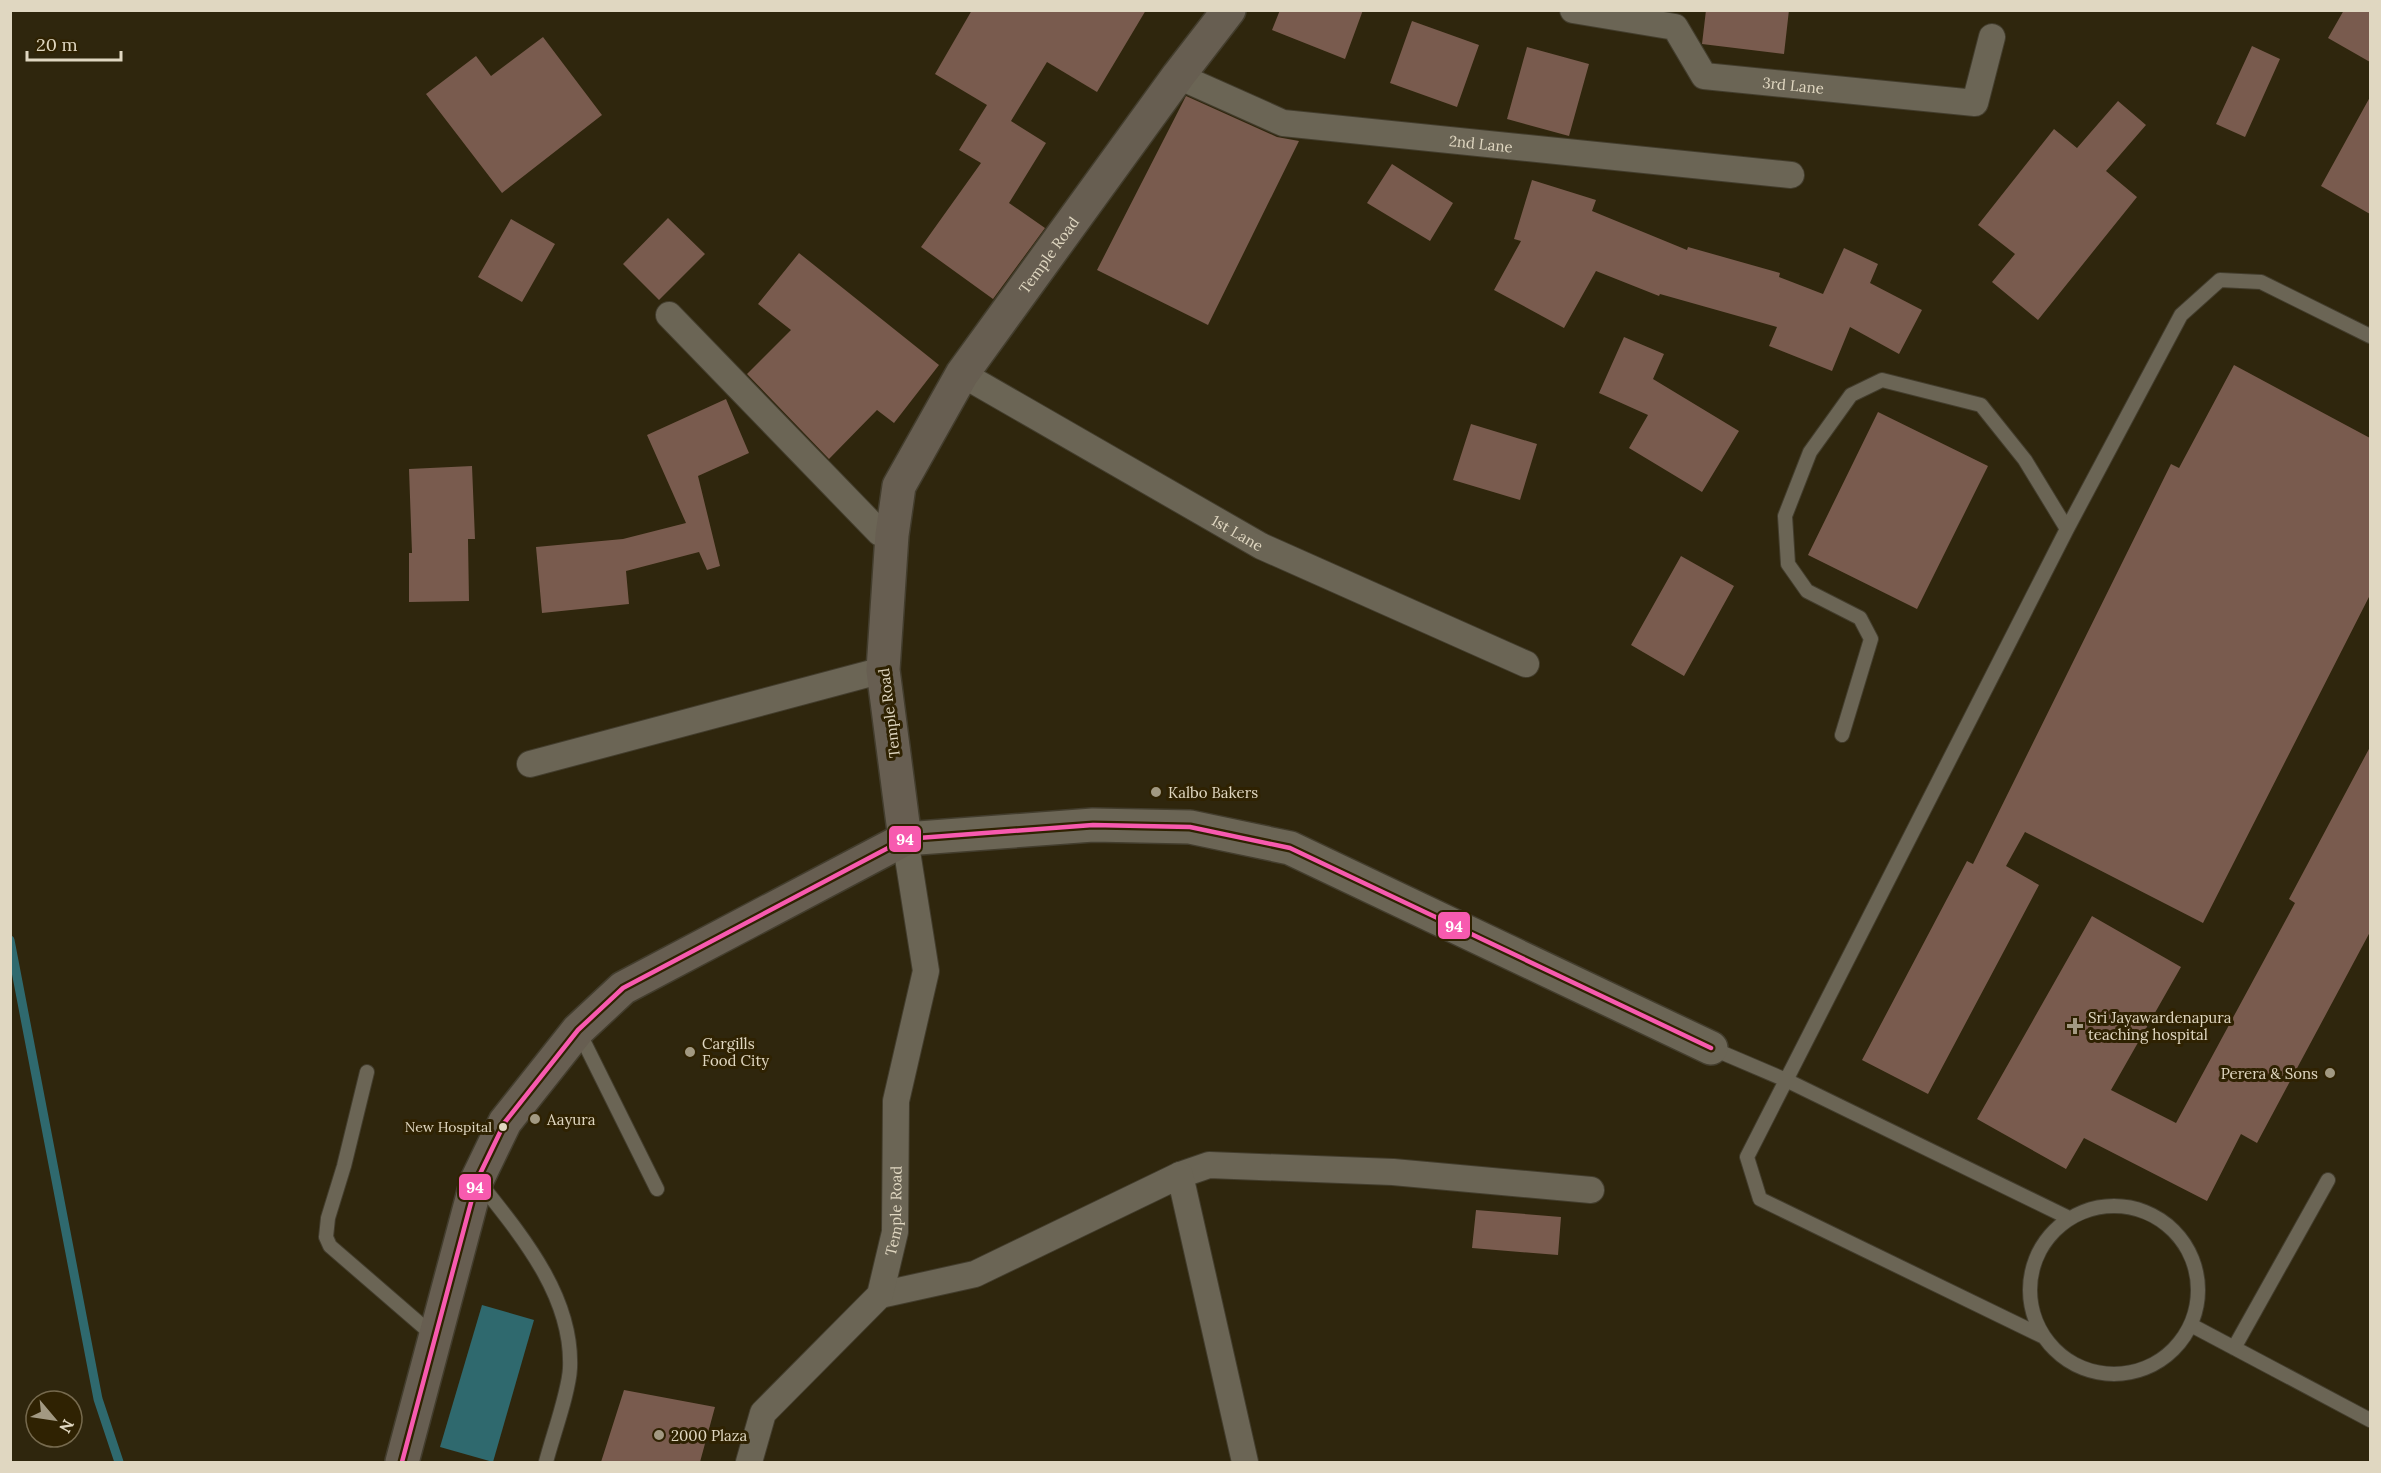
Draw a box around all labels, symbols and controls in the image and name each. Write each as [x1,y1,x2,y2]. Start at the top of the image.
scale bar [27,24,122,62]
text: 20 m [36,33,78,56]
street label: 3rd Lane [1762,72,1825,97]
street label: 2nd Lane [1448,131,1514,156]
street label: Temple Road [1014,213,1083,297]
street label: 1st Lane [1209,510,1267,555]
street label: Temple Road [874,667,904,759]
place label: Kalbo Bakers [1168,783,1258,802]
marker: Kalbo Bakers [1149,785,1163,799]
line badge: 94 [888,825,922,853]
text: 94 [896,829,914,849]
line badge: 94 [1437,911,1471,940]
text: 94 [1445,916,1463,936]
place label: Sri Jayawardenapura teaching hospital [2088,1008,2232,1044]
marker: Sri Jayawardenapura teaching hospital [2066,1017,2084,1035]
place label: Cargills Food City [702,1034,769,1070]
marker: Cargills Food City [683,1045,697,1059]
place label: Perera & Sons [2221,1064,2318,1083]
marker: Perera & Sons [2323,1066,2337,1080]
place label: Aayura [546,1110,596,1129]
marker: Aayura [528,1112,542,1126]
place label: New Hospital [405,1118,492,1136]
marker: New Hospital [497,1121,509,1133]
street label: Temple Road [880,1166,906,1258]
line badge: 94 [458,1173,492,1201]
text: 94 [466,1177,484,1197]
north arrow [24,1389,84,1449]
text: N [55,1416,79,1437]
place label: 2000 Plaza [671,1426,747,1445]
marker: 2000 Plaza [652,1428,666,1442]

